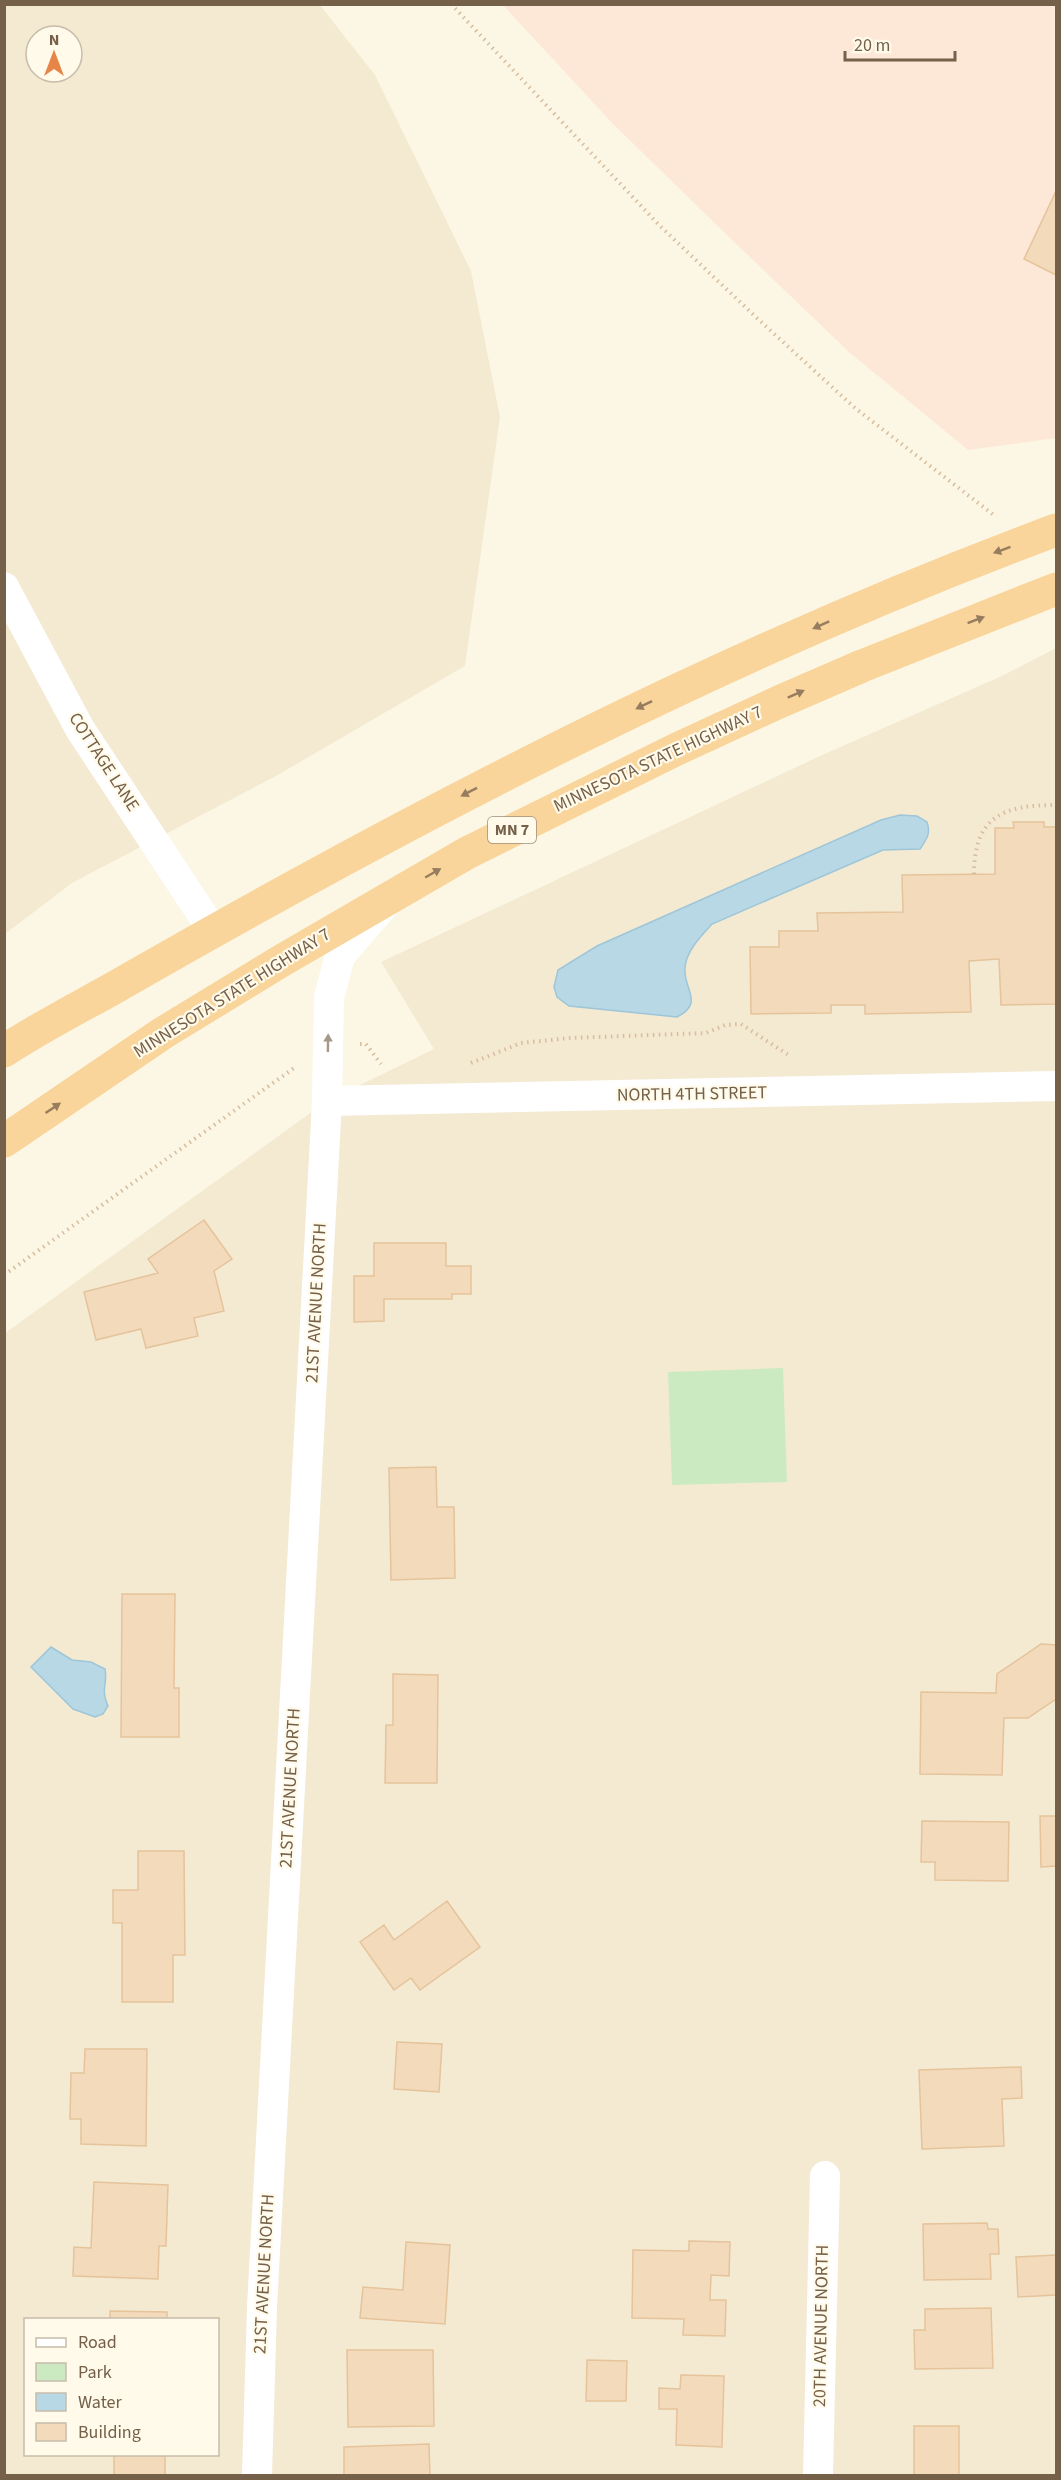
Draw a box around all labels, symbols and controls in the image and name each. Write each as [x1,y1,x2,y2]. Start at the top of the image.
north arrow [24,24,84,84]
scale bar [845,24,954,62]
text: N [49,29,59,51]
text: 20 m [854,33,890,58]
one-way arrow [992,546,1010,556]
one-way arrow [968,615,986,625]
one-way arrow [813,620,830,629]
one-way arrow [787,689,805,698]
street label: MINNESOTA STATE HIGHWAY 7 [549,700,767,818]
one-way arrow [635,700,652,710]
street label: COTTAGE LANE [63,708,145,816]
one-way arrow [461,787,478,797]
road number: MN 7 [488,817,536,843]
one-way arrow [425,867,441,878]
street label: MINNESOTA STATE HIGHWAY 7 [129,922,335,1064]
one-way arrow [323,1033,332,1052]
street label: NORTH 4TH STREET [617,1080,768,1108]
one-way arrow [45,1103,61,1114]
street label: 21ST AVENUE NORTH [299,1222,333,1384]
street label: 21ST AVENUE NORTH [273,1707,307,1869]
street label: 21ST AVENUE NORTH [247,2193,281,2355]
street label: 20TH AVENUE NORTH [807,2245,835,2407]
legend [24,2318,219,2456]
text: Road [78,2330,117,2355]
text: Park [78,2360,112,2385]
text: Water [78,2390,122,2415]
text: Building [78,2420,141,2445]

